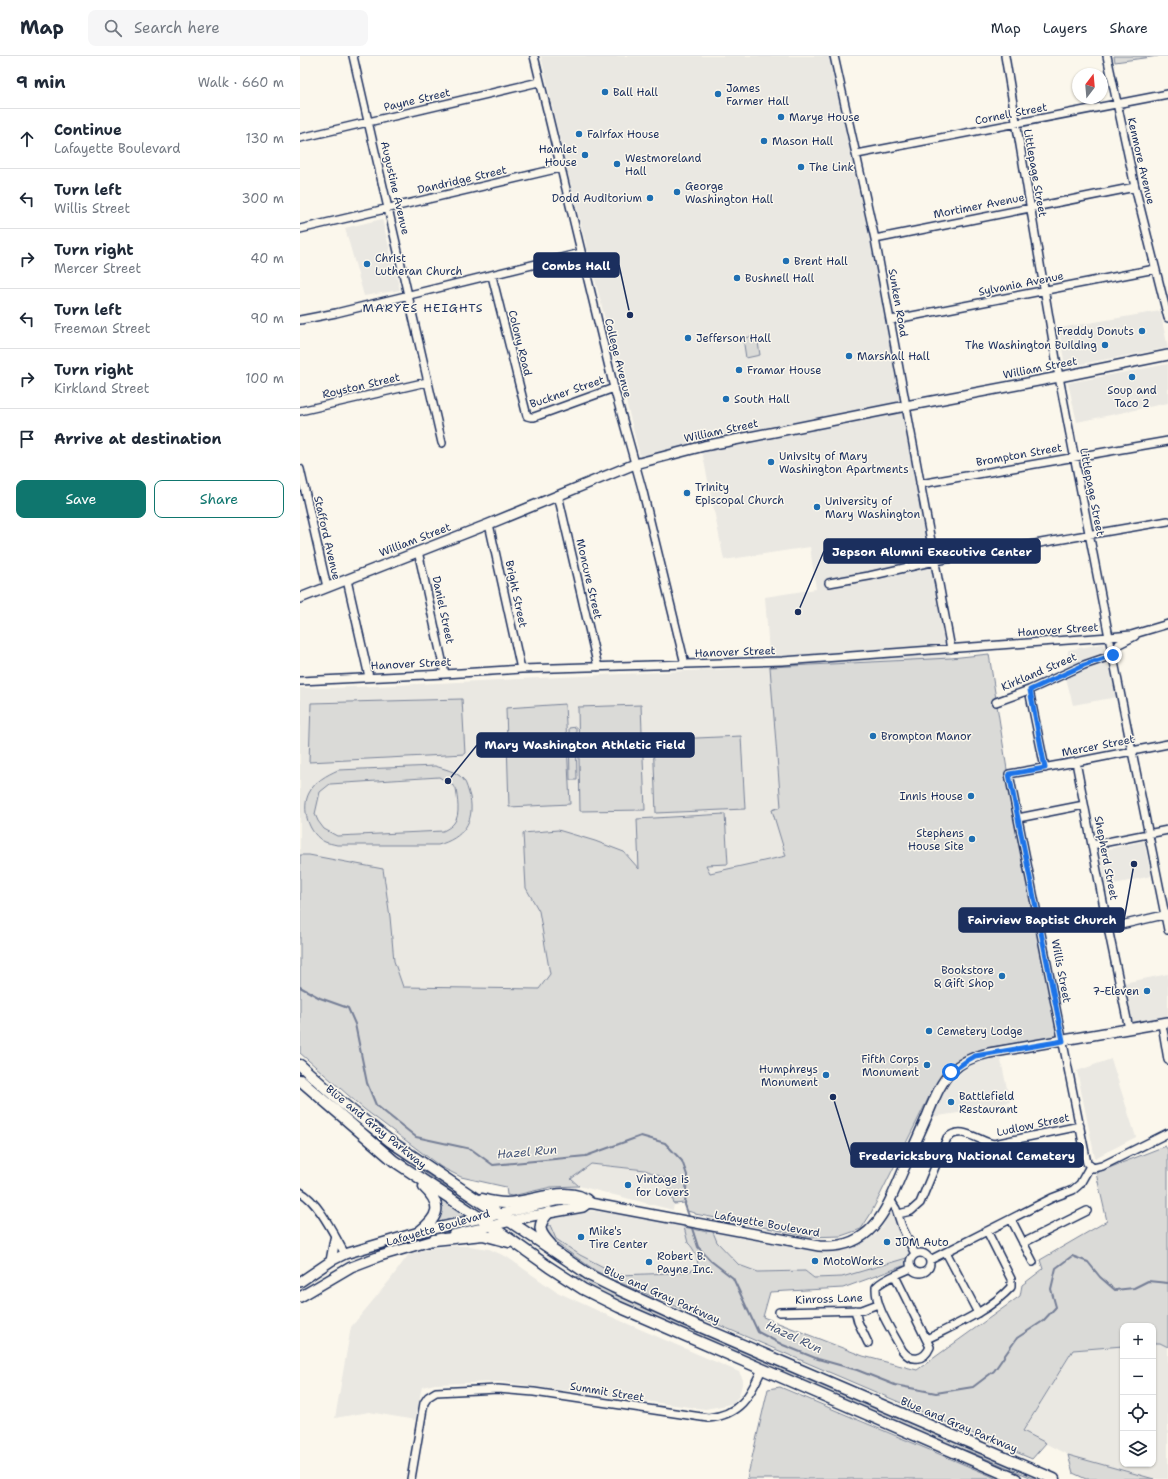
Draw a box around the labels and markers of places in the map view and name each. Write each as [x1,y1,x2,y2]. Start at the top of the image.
place label: James Farmer Hall [726,81,790,109]
place label: Ball Hall [613,85,659,100]
marker: Ball Hall [600,87,610,97]
marker: James Farmer Hall [713,89,723,99]
place label: Marye House [789,110,860,125]
marker: Marye House [776,112,786,122]
place label: Fairfax House [587,127,659,142]
marker: Fairfax House [574,129,584,139]
place label: Mason Hall [772,134,834,149]
marker: Mason Hall [759,136,769,146]
place label: Hamlet House [539,142,577,170]
marker: Hamlet House [580,150,590,160]
place label: Westmoreland Hall [625,151,702,179]
marker: Westmoreland Hall [612,159,622,169]
place label: The Link [809,160,854,175]
marker: The Link [796,162,806,172]
place label: George Washington Hall [685,179,774,207]
marker: George Washington Hall [672,187,682,197]
place label: Dodd Auditorium [552,191,643,206]
marker: Dodd Auditorium [645,193,655,203]
place label: Christ Lutheran Church [375,251,463,279]
callout: Combs Hall [534,253,619,277]
place label: Brent Hall [794,254,848,269]
marker: Brent Hall [781,256,791,266]
marker: Christ Lutheran Church [362,259,372,269]
place label: Bushnell Hall [745,271,815,286]
marker: Bushnell Hall [732,273,742,283]
place label: Freddy Donuts [1057,324,1134,339]
marker: Freddy Donuts [1137,326,1147,336]
place label: Jefferson Hall [696,331,772,346]
marker: Jefferson Hall [683,333,693,343]
place label: The Washington Building [965,338,1097,353]
marker: The Washington Building [1100,340,1110,350]
place label: Marshall Hall [857,349,930,364]
marker: Marshall Hall [844,351,854,361]
place label: Framar House [747,363,821,378]
marker: Framar House [734,365,744,375]
marker: Soup and Taco 2 [1127,372,1137,382]
place label: Soup and Taco 2 [1107,383,1157,411]
place label: South Hall [734,392,790,407]
marker: South Hall [721,394,731,404]
place label: Univsity of Mary Washington Apartments [779,449,909,477]
marker: Univsity of Mary Washington Apartments [766,457,776,467]
place label: Trinity Episcopal Church [695,480,784,508]
marker: Trinity Episcopal Church [682,488,692,498]
place label: University of Mary Washington [825,494,920,522]
marker: University of Mary Washington [812,502,822,512]
callout: Jepson Alumni Executive Center [824,539,1040,563]
place label: Brompton Manor [881,729,972,744]
marker: Brompton Manor [868,731,878,741]
callout: Mary Washington Athletic Field [477,733,694,757]
place label: Innis House [899,789,963,804]
marker: Innis House [966,791,976,801]
place label: Stephens House Site [908,826,964,854]
marker: Stephens House Site [967,834,977,844]
callout: Fairview Baptist Church [959,908,1124,932]
place label: Bookstore & Gift Shop [934,963,994,991]
marker: Bookstore & Gift Shop [997,971,1007,981]
place label: 7-Eleven [1093,984,1139,999]
marker: 7-Eleven [1142,986,1152,996]
place label: Cemetery Lodge [937,1024,1023,1039]
marker: Cemetery Lodge [924,1026,934,1036]
place label: Fifth Corps Monument [861,1052,919,1080]
marker: Fifth Corps Monument [922,1060,932,1070]
place label: Humphreys Monument [759,1062,818,1090]
marker: Humphreys Monument [821,1070,831,1080]
place label: Battlefield Restaurant [959,1089,1018,1117]
marker: Battlefield Restaurant [946,1097,956,1107]
callout: Fredericksburg National Cemetery [851,1143,1083,1167]
place label: Vintage is for Lovers [636,1172,689,1200]
marker: Vintage is for Lovers [623,1180,633,1190]
place label: Mike's Tire Center [589,1224,648,1252]
marker: Mike's Tire Center [576,1232,586,1242]
place label: JDM Auto [895,1235,949,1250]
marker: JDM Auto [882,1237,892,1247]
place label: Robert B. Payne Inc. [657,1249,713,1277]
place label: MotoWorks [823,1254,884,1269]
marker: MotoWorks [810,1256,820,1266]
marker: Robert B. Payne Inc. [644,1257,654,1267]

